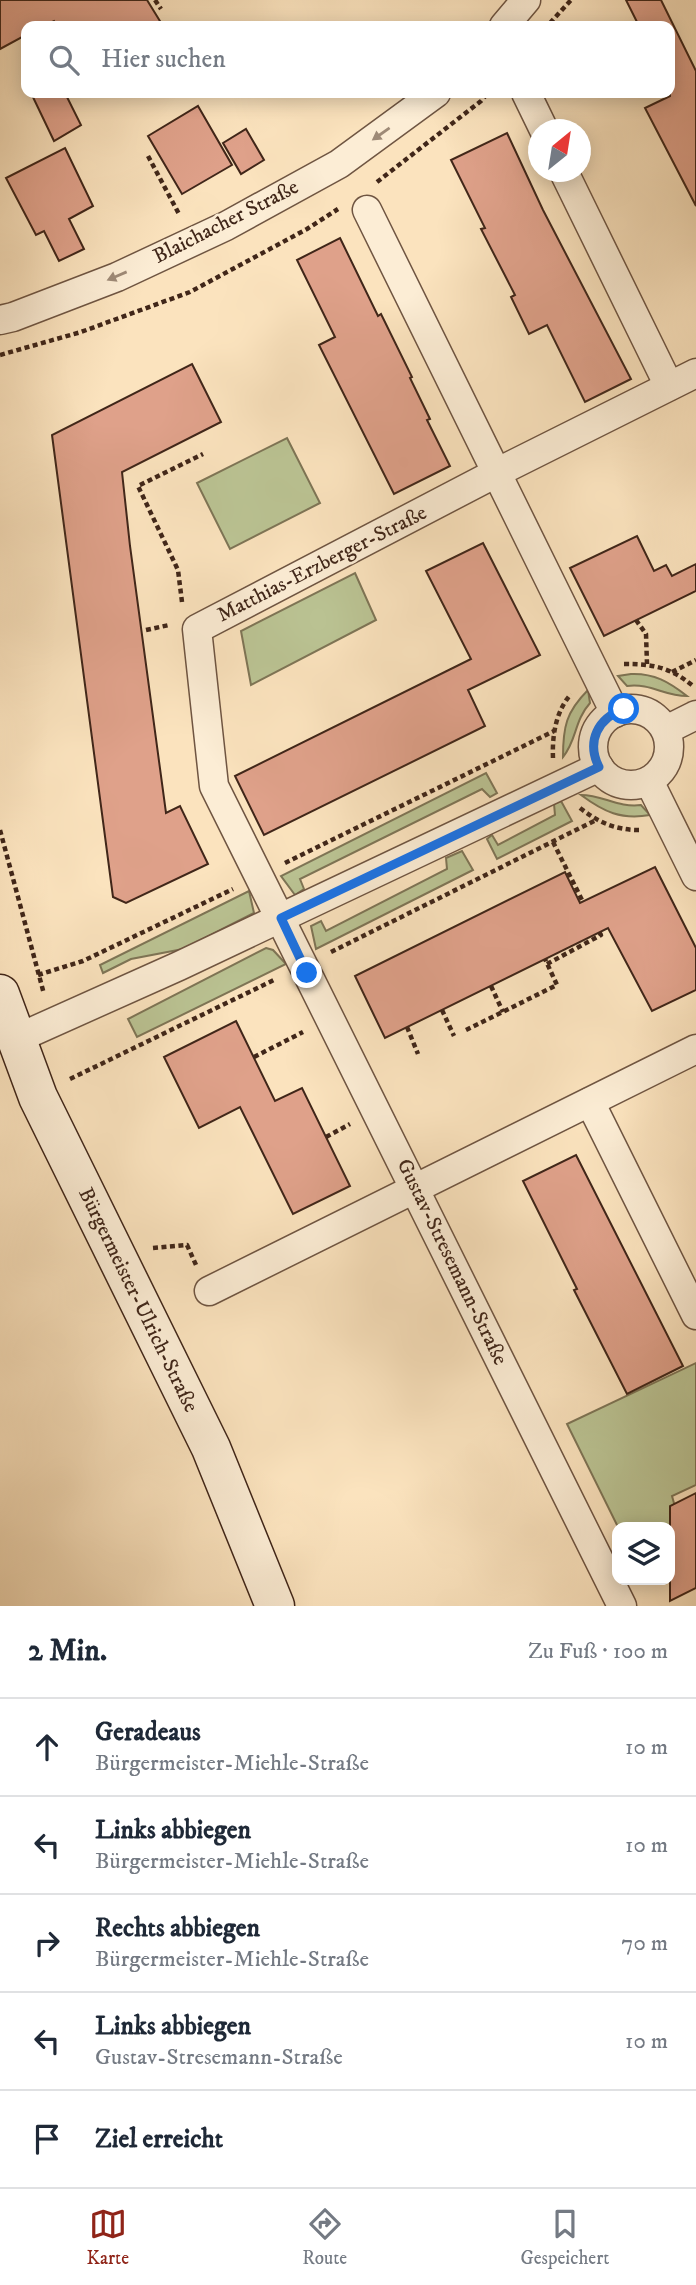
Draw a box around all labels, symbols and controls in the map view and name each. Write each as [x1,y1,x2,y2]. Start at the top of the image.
search box [21,21,675,98]
icon: search [45,41,83,79]
text: Hier suchen [101,43,226,76]
north arrow [528,119,591,182]
one-way arrow [372,127,390,141]
street label: Blaichacher Straße [149,174,303,270]
one-way arrow [106,271,127,282]
street label: Matthias-Erzberger-Straße [213,500,431,628]
route start [608,693,639,724]
route end [291,957,322,988]
street label: Gustav-Stresemann-Straße [391,1155,513,1370]
street label: Bürgermeister-Ulrich-Straße [72,1183,204,1417]
map controls [612,1522,675,1585]
button: layers [612,1522,675,1585]
text: 2 Min. [28,1633,107,1670]
text: Zu Fuß · 100 m [528,1637,668,1666]
text: Geradeaus [95,1716,201,1749]
icon: ahead [28,1728,66,1766]
text: 10 m [625,1733,668,1762]
text: Bürgermeister-Miehle-Straße [95,1749,369,1778]
text: Links abbiegen [95,1814,251,1847]
icon: left [28,1826,66,1864]
text: 10 m [625,1831,668,1860]
text: Bürgermeister-Miehle-Straße [95,1847,369,1876]
text: Rechts abbiegen [95,1912,260,1945]
icon: right [28,1924,66,1962]
text: 70 m [621,1929,668,1958]
text: Bürgermeister-Miehle-Straße [95,1945,369,1974]
text: Links abbiegen [95,2010,251,2043]
icon: left [28,2022,66,2060]
text: 10 m [625,2027,668,2056]
text: Gustav-Stresemann-Straße [95,2043,343,2072]
icon: arrive [28,2120,66,2158]
text: Ziel erreicht [95,2123,223,2156]
tab: Karte [87,2205,129,2270]
tab: Route [302,2205,347,2270]
tab: Gespeichert [520,2205,609,2270]

